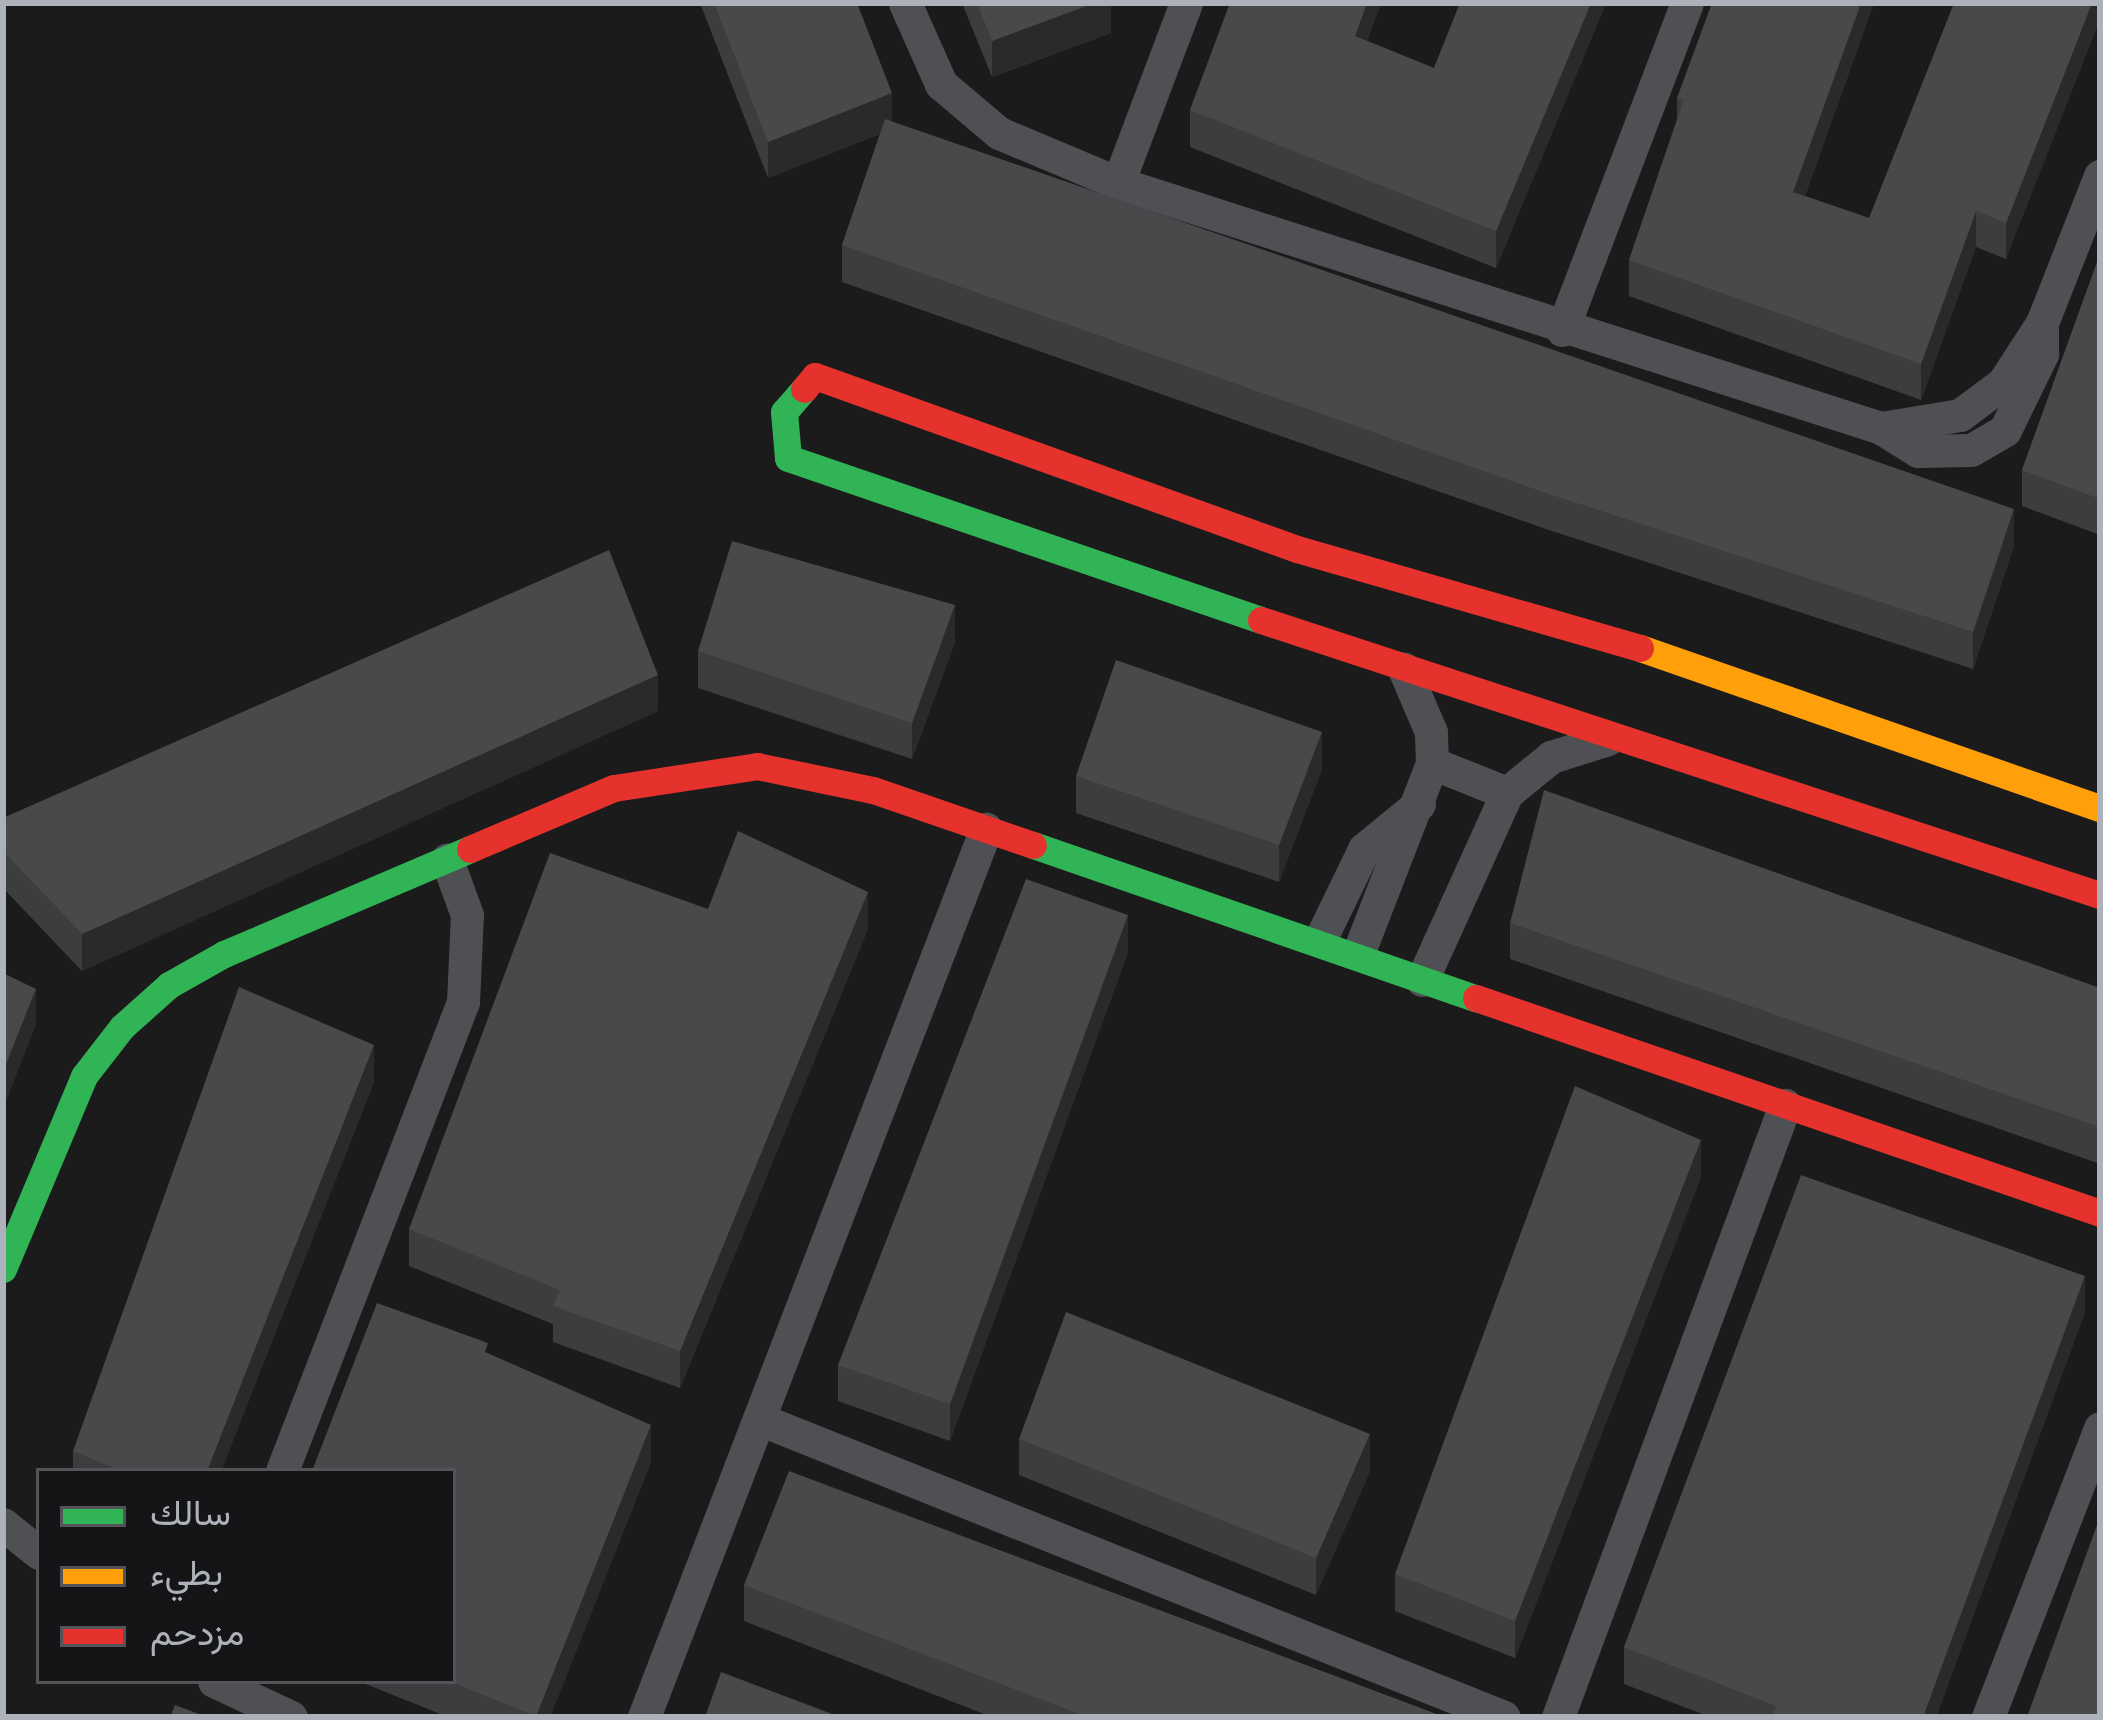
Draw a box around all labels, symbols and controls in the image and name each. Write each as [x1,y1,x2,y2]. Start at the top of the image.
legend [36,1468,456,1684]
text: سالك [150,1492,231,1534]
text: بطيء [150,1552,223,1594]
text: مزدحم [150,1612,244,1654]

